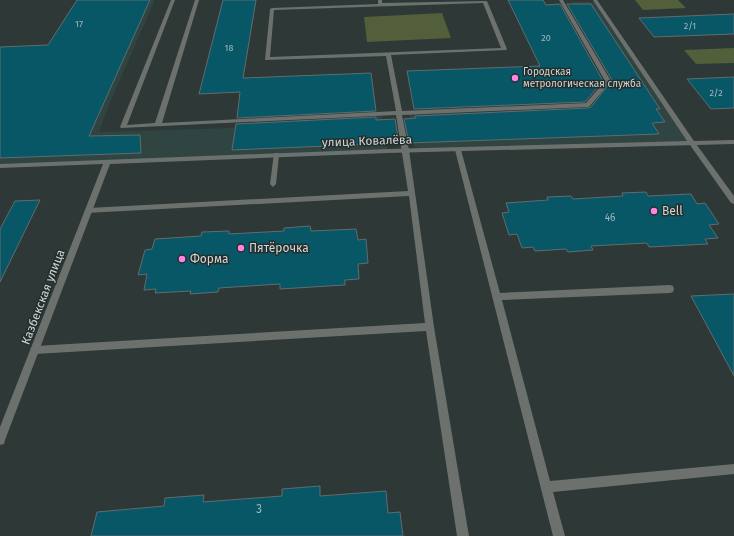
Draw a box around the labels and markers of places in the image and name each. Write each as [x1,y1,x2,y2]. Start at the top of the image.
place label: Городская метрологическая служба [523,66,641,90]
marker: Городская метрологическая служба [510,73,520,83]
place label: Bell [662,204,683,218]
marker: Bell [649,206,659,216]
place label: Пятёрочка [249,241,309,255]
marker: Пятёрочка [236,243,246,253]
place label: Форма [190,252,229,266]
marker: Форма [177,254,187,264]

